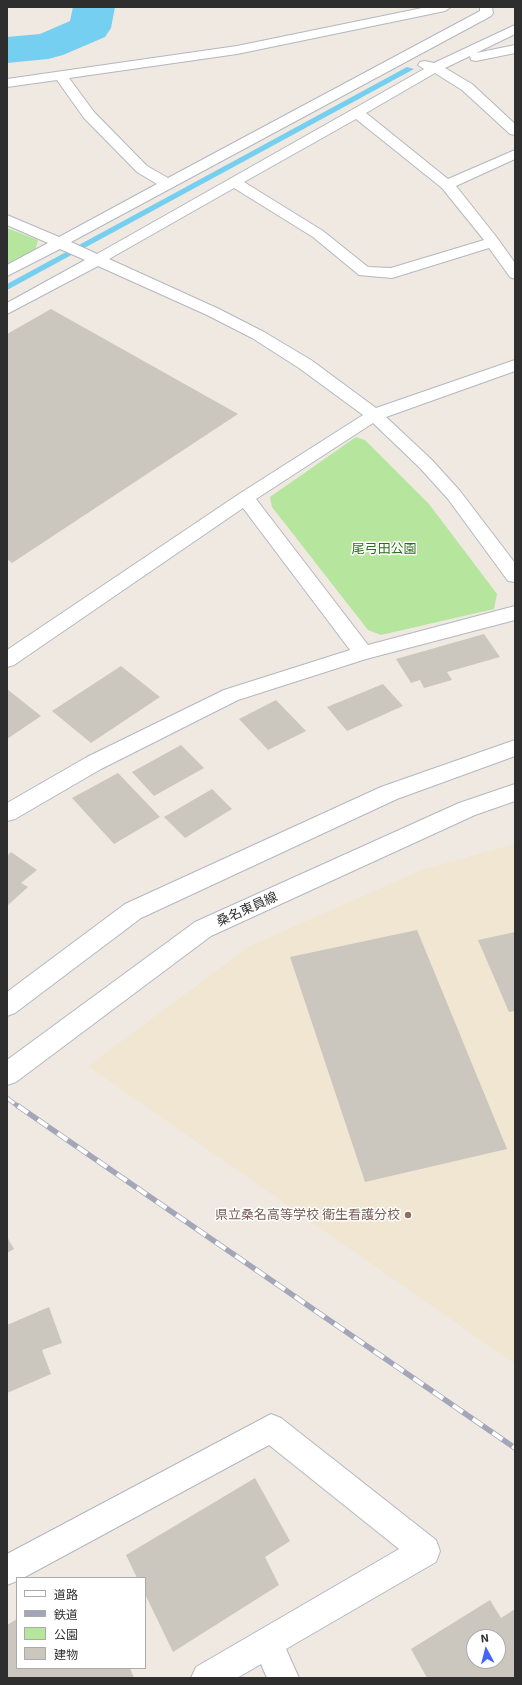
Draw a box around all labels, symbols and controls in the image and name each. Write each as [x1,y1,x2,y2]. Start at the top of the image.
park label: 尾弓田公園 [352,541,416,557]
street label: 桑名東員線 [214,889,280,929]
place label: 県立桑名高等学校 衛生看護分校 [215,1207,400,1223]
marker: 県立桑名高等学校 衛生看護分校 [403,1210,413,1220]
legend [16,1577,146,1669]
text: 道路 [54,1587,78,1601]
text: 鉄道 [54,1607,78,1621]
text: 公園 [54,1627,78,1641]
north arrow [466,1629,506,1669]
text: N [480,1631,489,1645]
text: 建物 [54,1647,78,1661]

